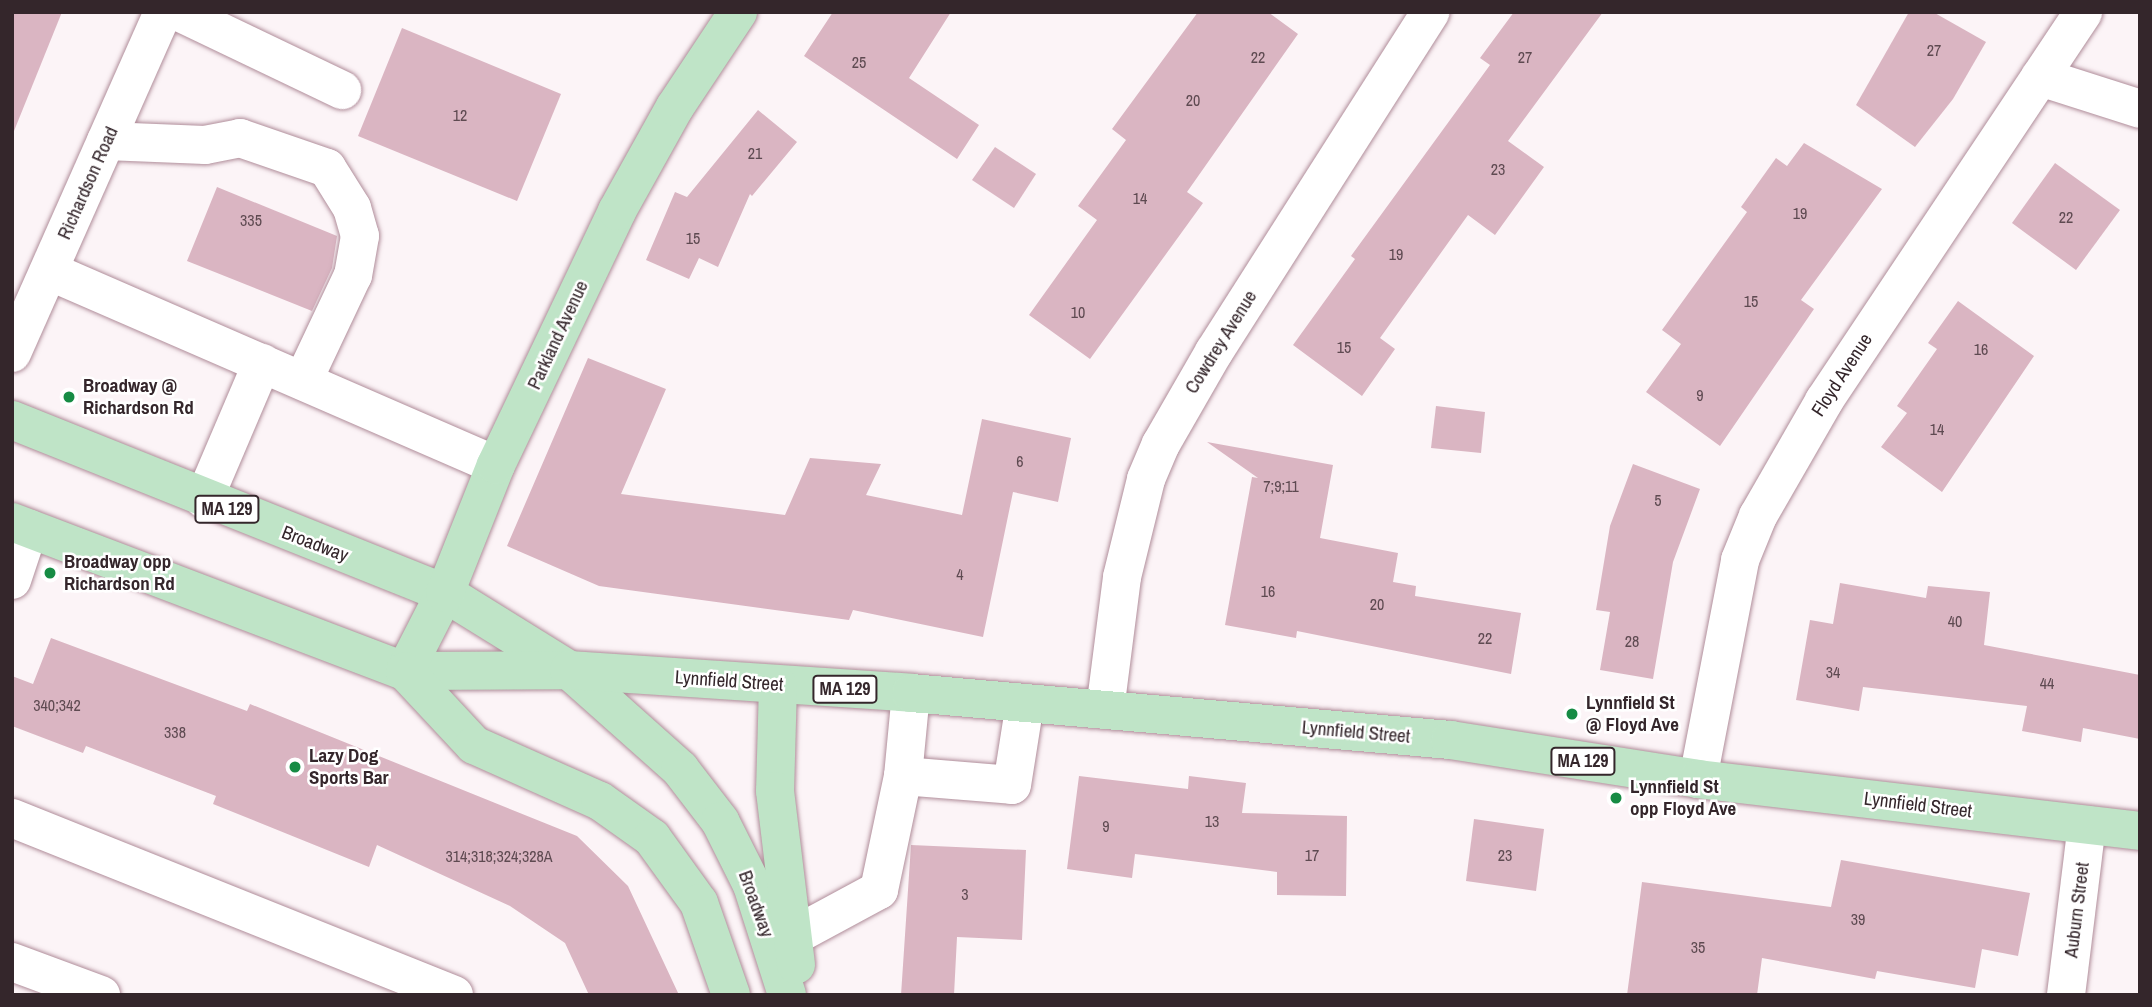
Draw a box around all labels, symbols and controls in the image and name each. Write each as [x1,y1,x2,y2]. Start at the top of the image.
house number: 27 [1927,40,1941,60]
house number: 22 [1251,47,1265,67]
house number: 27 [1518,47,1532,67]
house number: 25 [852,52,866,72]
house number: 20 [1186,90,1200,110]
house number: 12 [453,105,467,125]
street label: Richardson Road [53,123,123,243]
house number: 21 [748,143,762,163]
house number: 23 [1491,159,1505,179]
house number: 14 [1133,188,1147,208]
house number: 19 [1793,203,1807,223]
house number: 22 [2059,207,2073,227]
house number: 335 [240,210,262,230]
house number: 15 [686,228,700,248]
house number: 19 [1389,244,1403,264]
street label: Parkland Avenue [523,277,593,393]
street label: Cowdrey Avenue [1180,286,1262,398]
house number: 15 [1744,291,1758,311]
house number: 10 [1071,302,1085,322]
street label: Floyd Avenue [1807,329,1877,421]
house number: 15 [1337,337,1351,357]
house number: 16 [1974,339,1988,359]
place label: Broadway @ Richardson Rd [83,375,194,419]
house number: 9 [1696,385,1704,405]
marker: Broadway @ Richardson Rd [61,389,77,405]
house number: 14 [1930,419,1944,439]
house number: 6 [1016,451,1024,471]
house number: 7;9;11 [1263,476,1299,496]
house number: 5 [1654,490,1662,510]
road number: MA 129 [194,494,260,524]
street label: Broadway [279,521,351,567]
place label: Broadway opp Richardson Rd [64,551,175,595]
house number: 4 [956,564,964,584]
marker: Broadway opp Richardson Rd [42,565,58,581]
house number: 16 [1261,581,1275,601]
house number: 20 [1370,594,1384,614]
house number: 40 [1948,611,1962,631]
house number: 22 [1478,628,1492,648]
house number: 28 [1625,631,1639,651]
house number: 34 [1826,662,1840,682]
street label: Lynnfield Street [674,666,784,696]
house number: 44 [2040,673,2054,693]
road number: MA 129 [812,674,878,704]
place label: Lynnfield St @ Floyd Ave [1586,692,1679,736]
house number: 340;342 [33,695,81,715]
marker: Lynnfield St @ Floyd Ave [1564,706,1580,722]
street label: Lynnfield Street [1301,716,1411,748]
house number: 338 [164,722,186,742]
place label: Lazy Dog Sports Bar [309,745,389,789]
road number: MA 129 [1550,746,1616,776]
marker: Lazy Dog Sports Bar [287,759,303,775]
place label: Lynnfield St opp Floyd Ave [1630,776,1737,820]
street label: Lynnfield Street [1863,787,1973,823]
marker: Lynnfield St opp Floyd Ave [1608,790,1624,806]
house number: 13 [1205,811,1219,831]
house number: 9 [1102,816,1110,836]
house number: 17 [1305,845,1319,865]
house number: 23 [1498,845,1512,865]
house number: 314;318;324;328A [445,846,553,866]
street label: Auburn Street [2060,861,2094,959]
street label: Broadway [733,868,779,940]
house number: 3 [961,884,969,904]
house number: 39 [1851,909,1865,929]
house number: 35 [1691,937,1705,957]

